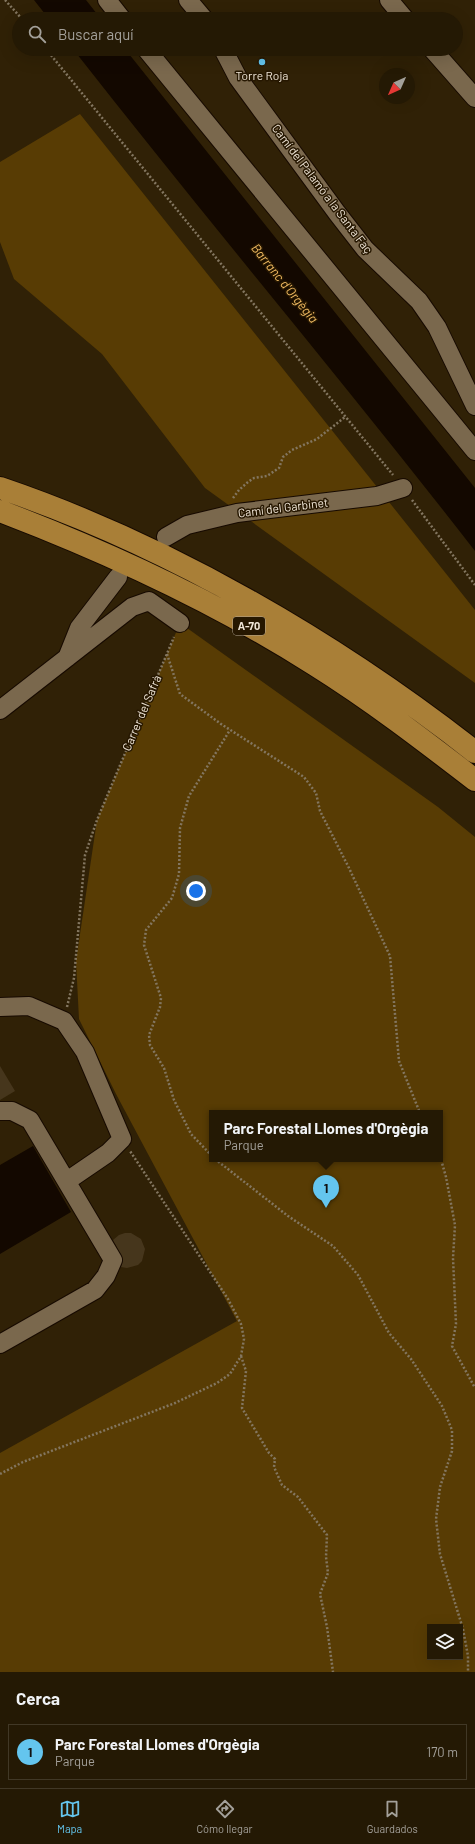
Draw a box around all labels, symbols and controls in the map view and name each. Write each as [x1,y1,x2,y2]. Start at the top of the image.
search box [12,12,463,56]
icon: search [26,23,48,45]
text: Buscar aquí [58,25,134,43]
marker: Torre Roja [257,57,267,67]
place label: Torre Roja [236,68,288,82]
north arrow [379,68,415,104]
street label: Camí del Palamó a la Santa Faç [270,121,376,256]
water label: Barranc d'Orgègia [248,240,322,326]
street label: Camí del Garbinet [237,495,329,519]
road number: A-70 [233,617,265,635]
street label: Carrer del Safrà [119,673,163,753]
your location [186,881,206,901]
popup [209,1110,443,1162]
text: Parc Forestal Llomes d'Orgègia [224,1119,428,1137]
text: Parque [224,1137,264,1153]
pin: 1 [313,1175,339,1208]
map controls [427,1624,463,1660]
button: layers [427,1624,463,1660]
text: Cerca [16,1688,60,1708]
text: Parc Forestal Llomes d'Orgègia [55,1735,260,1753]
text: 1 [28,1744,32,1760]
text: 170 m [427,1744,458,1760]
text: Parque [55,1753,95,1769]
tab: Mapa [57,1798,82,1835]
tab: Cómo llegar [196,1798,253,1835]
tab: Guardados [367,1798,418,1835]

